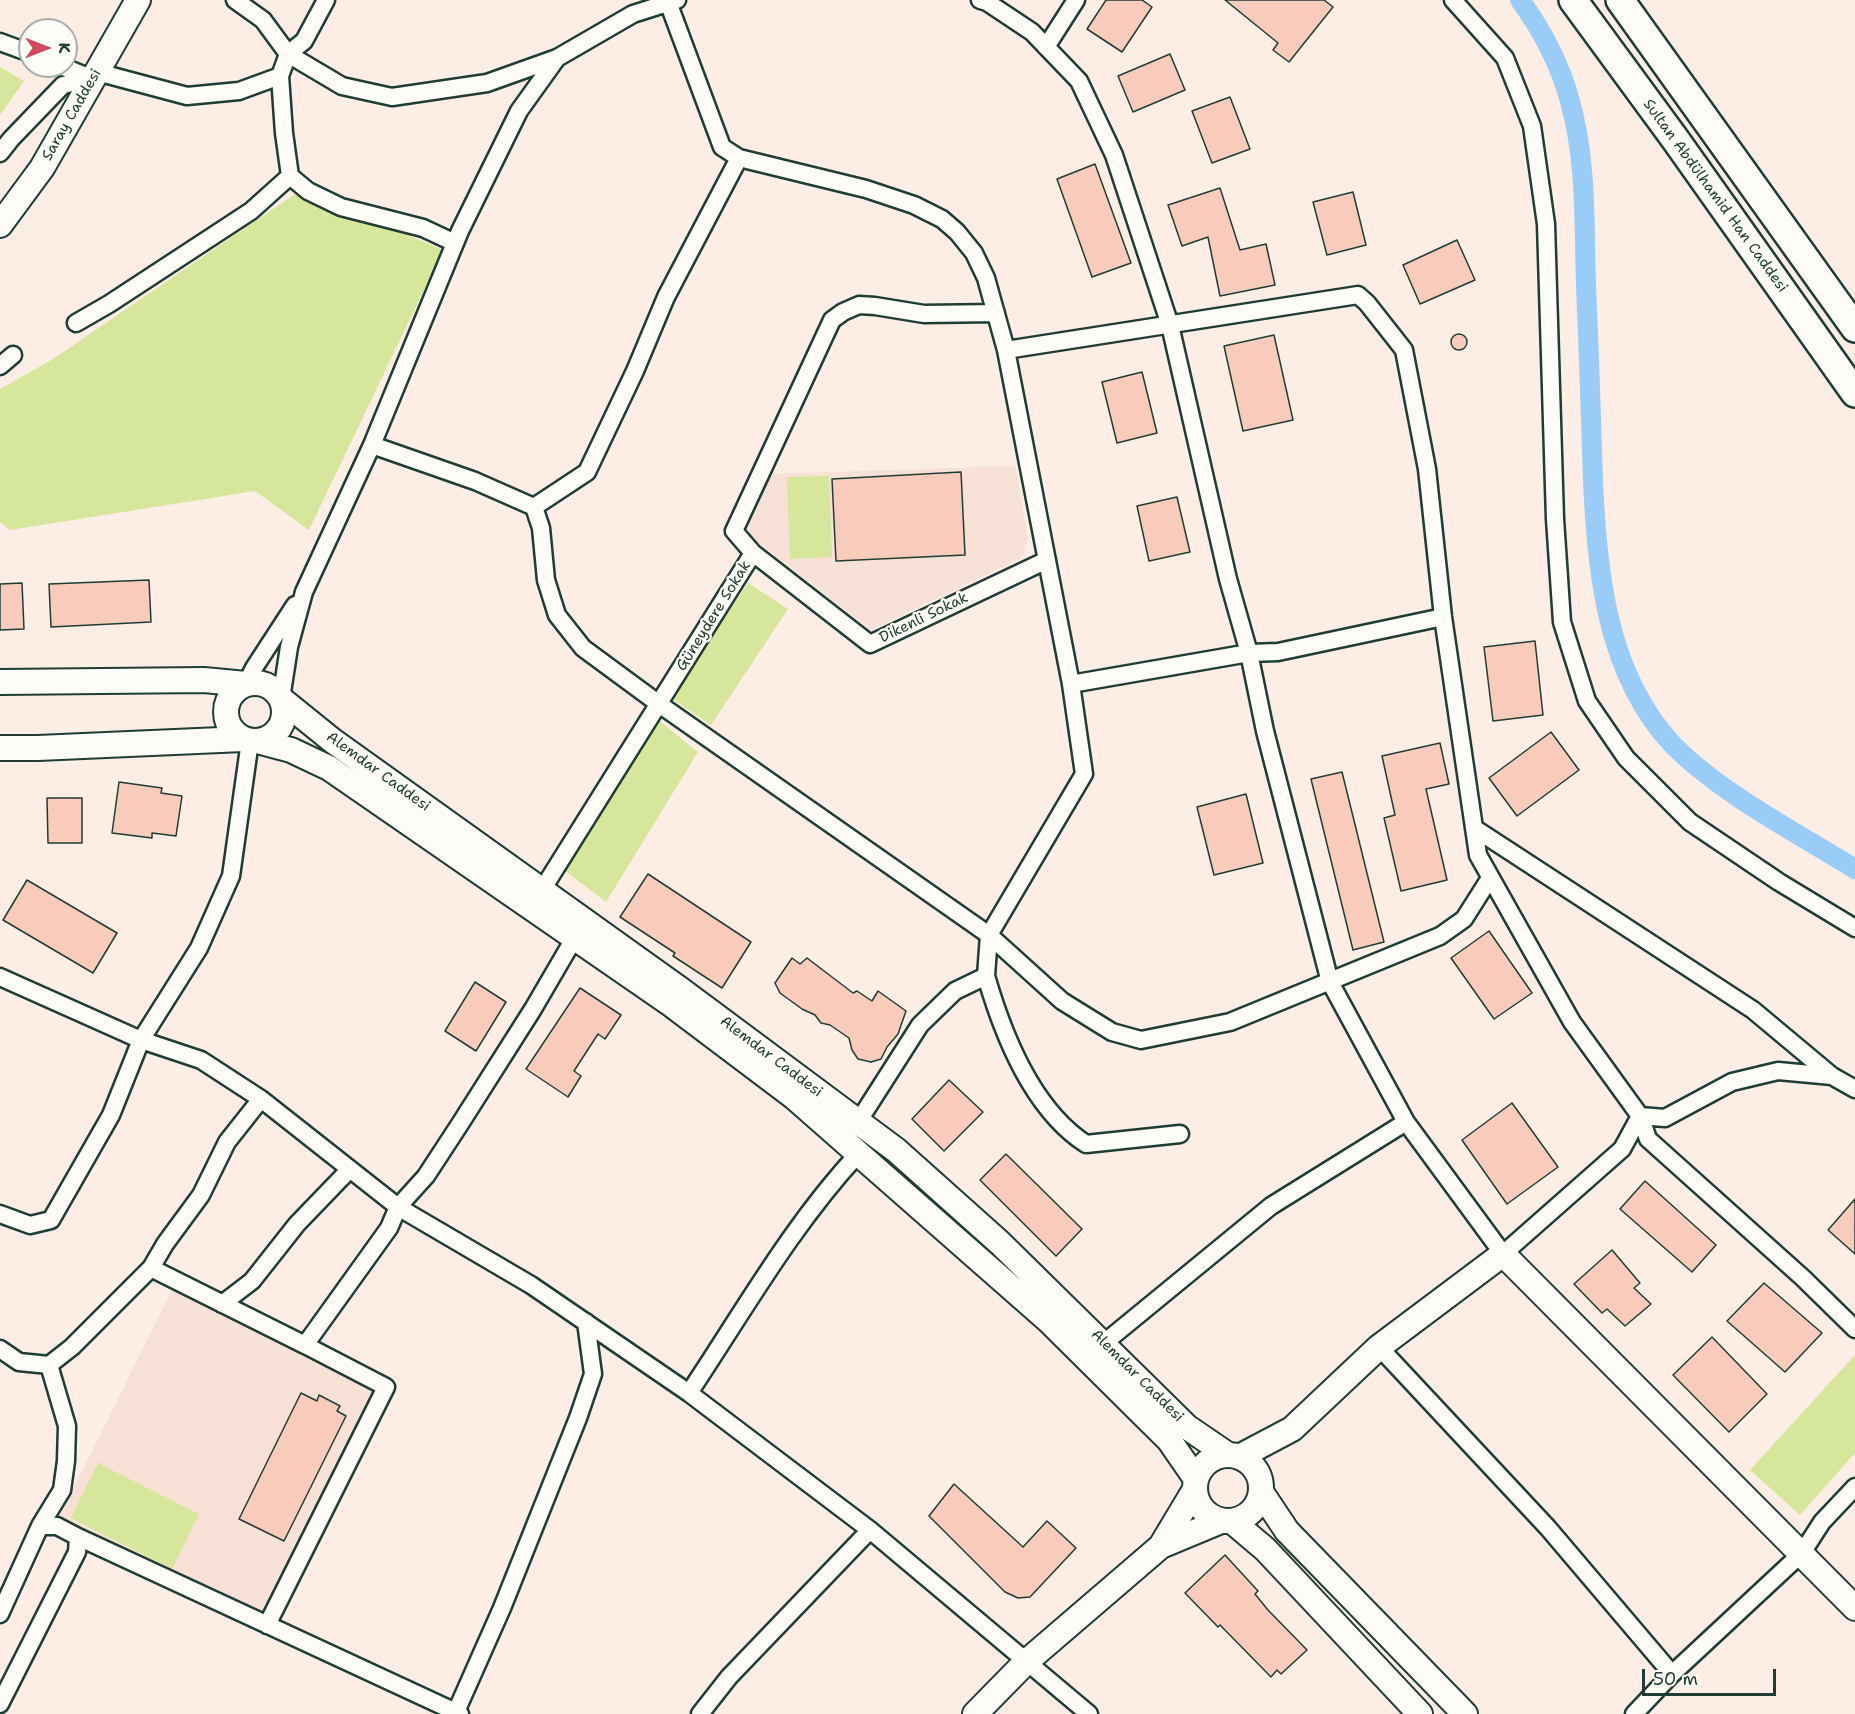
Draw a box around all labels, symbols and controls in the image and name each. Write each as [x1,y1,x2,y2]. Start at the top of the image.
north arrow [18,18,78,78]
text: K [54,43,75,53]
street label: Saray Caddesi [38,66,106,164]
street label: Sultan Abdülhamid Han Caddesi [1639,96,1791,296]
street label: Güneydere Sokak [673,558,755,674]
street label: Dikenli Sokak [877,589,971,647]
street label: Alemdar Caddesi [323,728,433,816]
street label: Alemdar Caddesi [716,1013,826,1101]
street label: Alemdar Caddesi [1087,1326,1187,1426]
scale bar [1645,1657,1778,1695]
text: 50 m [1653,1667,1698,1691]

